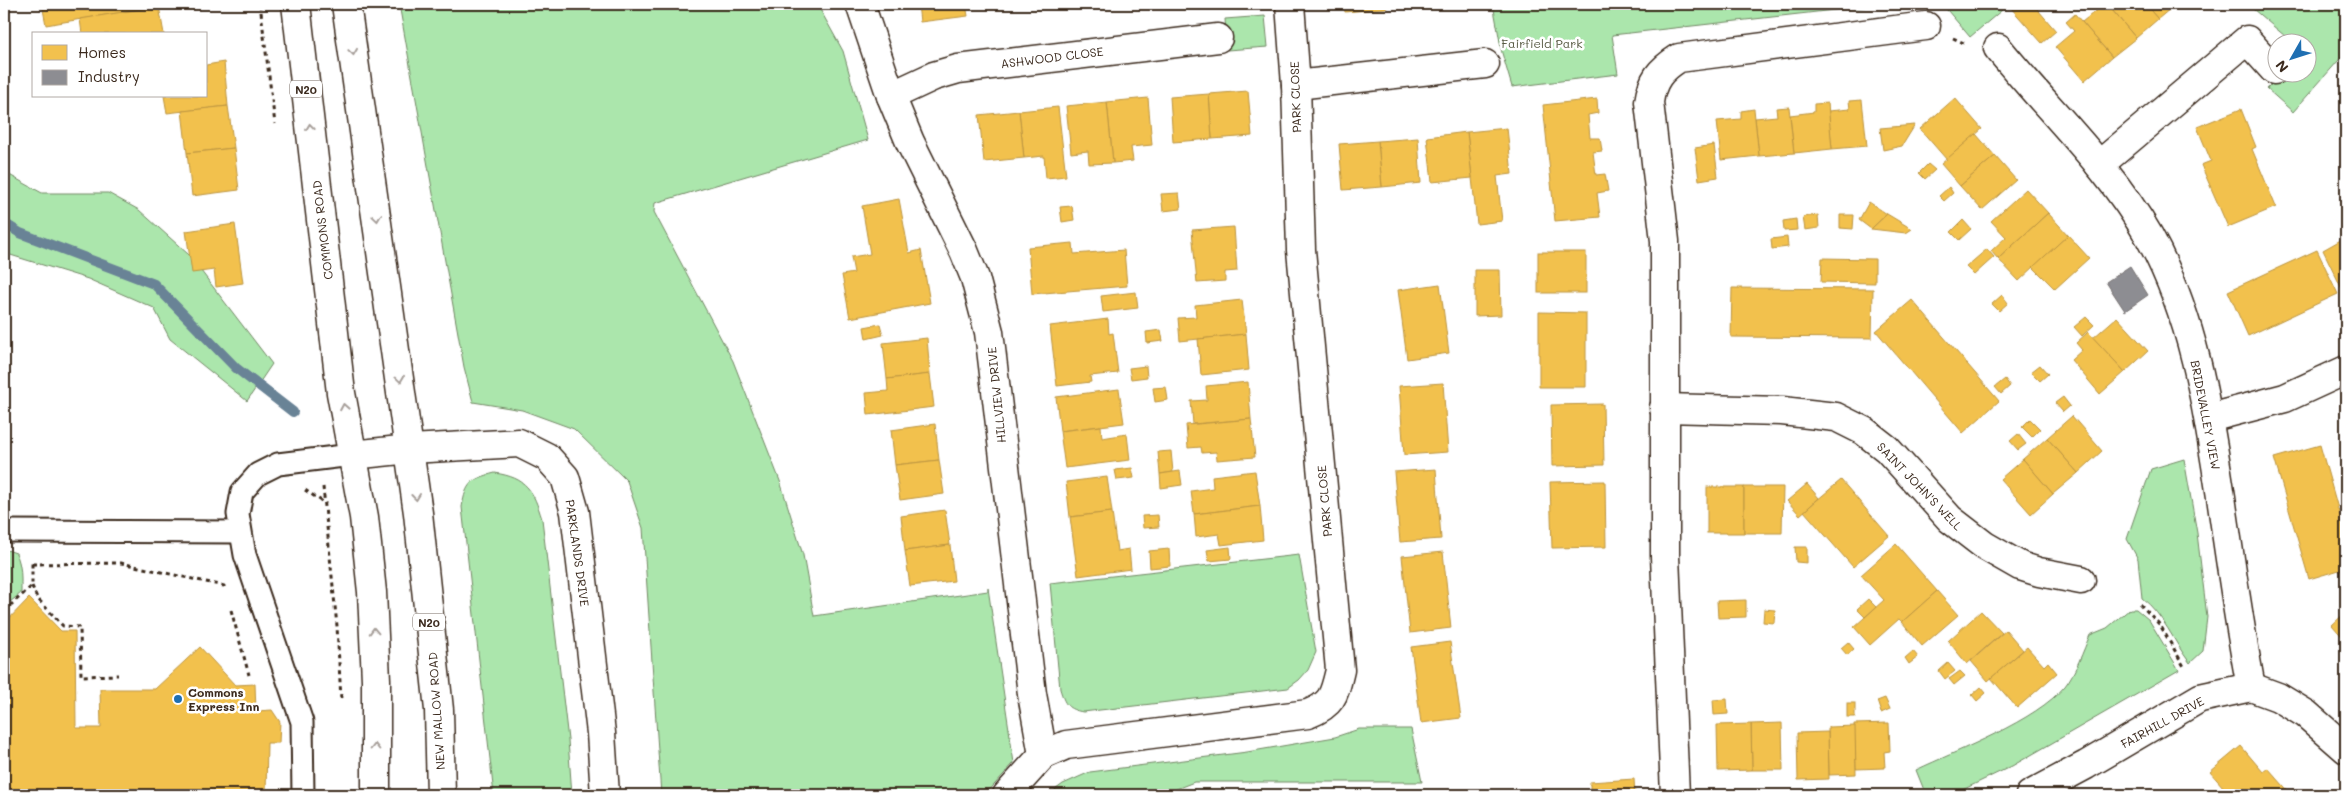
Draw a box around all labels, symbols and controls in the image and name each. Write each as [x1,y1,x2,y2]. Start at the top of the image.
legend [32,32,208,98]
north arrow [2268,32,2318,82]
park label: Fairfield Park [1501,35,1583,51]
text: Homes [78,42,126,62]
street label: ASHWOOD CLOSE [1000,43,1104,71]
one-way arrow [348,48,358,56]
text: N [2271,56,2292,77]
street label: PARK CLOSE [1286,61,1304,133]
text: Industry [78,66,140,86]
road number: N20 [290,80,322,98]
one-way arrow [305,122,316,130]
street label: COMMONS ROAD [308,179,336,281]
one-way arrow [372,214,382,223]
street label: HILLVIEW DRIVE [983,346,1009,444]
street label: BRIDEVALLEY VIEW [2188,359,2224,471]
one-way arrow [394,375,405,383]
one-way arrow [339,403,349,411]
street label: SAINT JOHN'S WELL [1874,439,1967,534]
street label: PARK CLOSE [1313,465,1335,537]
one-way arrow [410,493,421,501]
street label: PARKLANDS DRIVE [563,499,593,608]
road number: N20 [413,614,445,630]
one-way arrow [368,627,379,635]
street label: NEW MALLOW ROAD [424,651,448,771]
place label: Commons Express Inn [188,684,259,714]
street label: FAIRHILL DRIVE [2118,692,2207,751]
marker: Commons Express Inn [172,693,184,705]
one-way arrow [370,742,380,750]

